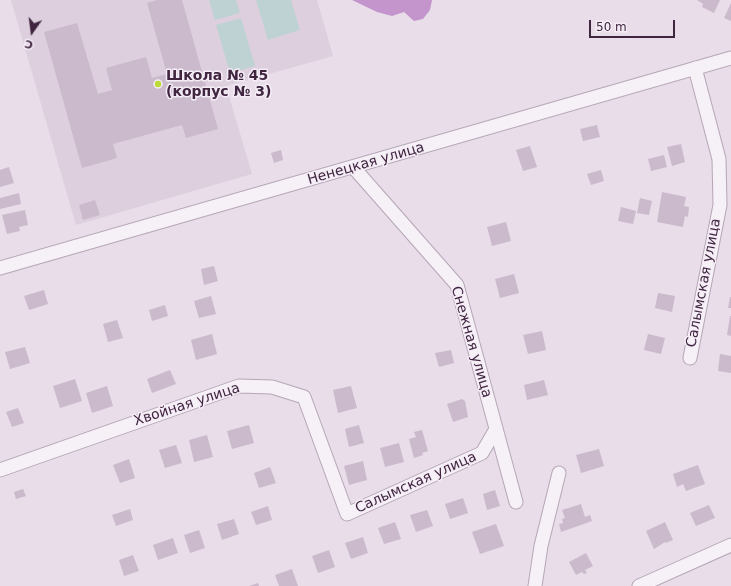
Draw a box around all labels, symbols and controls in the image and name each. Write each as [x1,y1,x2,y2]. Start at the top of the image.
north arrow [12,12,52,52]
scale bar [591,12,677,38]
text: 50 m [596,20,627,34]
text: С [23,37,34,51]
place label: Школа № 45 (корпус № 3) [166,68,271,100]
marker: Школа № 45 (корпус № 3) [153,79,163,89]
street label: Ненецкая улица [306,139,426,189]
street label: Салымская улица [683,217,725,349]
street label: Снежная улица [447,284,495,400]
street label: Хвойная улица [132,380,242,430]
street label: Салымская улица [353,449,479,517]

